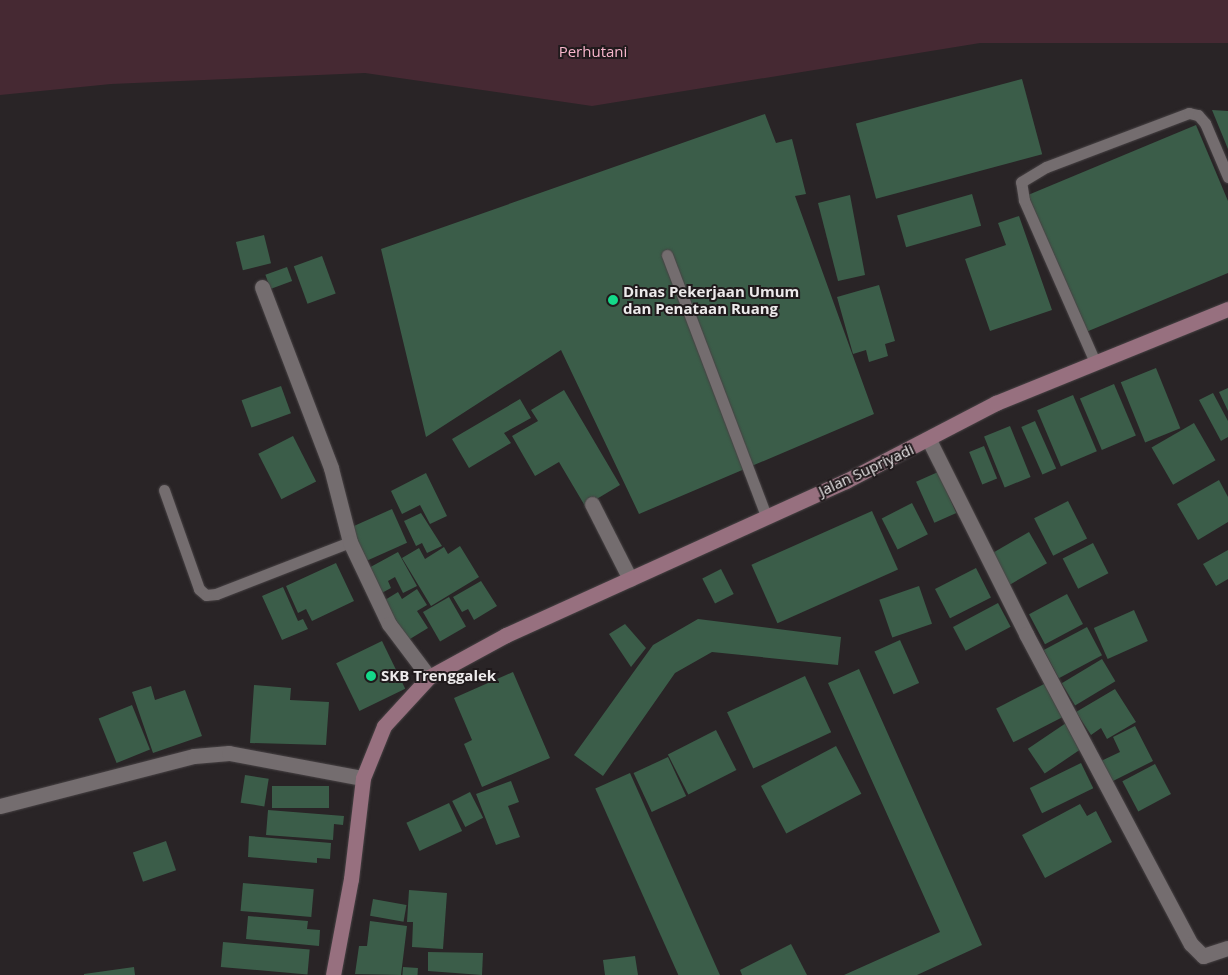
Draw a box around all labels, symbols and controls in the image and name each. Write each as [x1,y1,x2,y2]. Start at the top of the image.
park label: Perhutani [559,43,627,61]
place label: Dinas Pekerjaan Umum dan Penataan Ruang [623,282,799,317]
marker: Dinas Pekerjaan Umum dan Penataan Ruang [607,294,619,306]
street label: Jalan Supriyadi [816,440,916,500]
place label: SKB Trenggalek [381,667,496,685]
marker: SKB Trenggalek [365,670,377,682]

